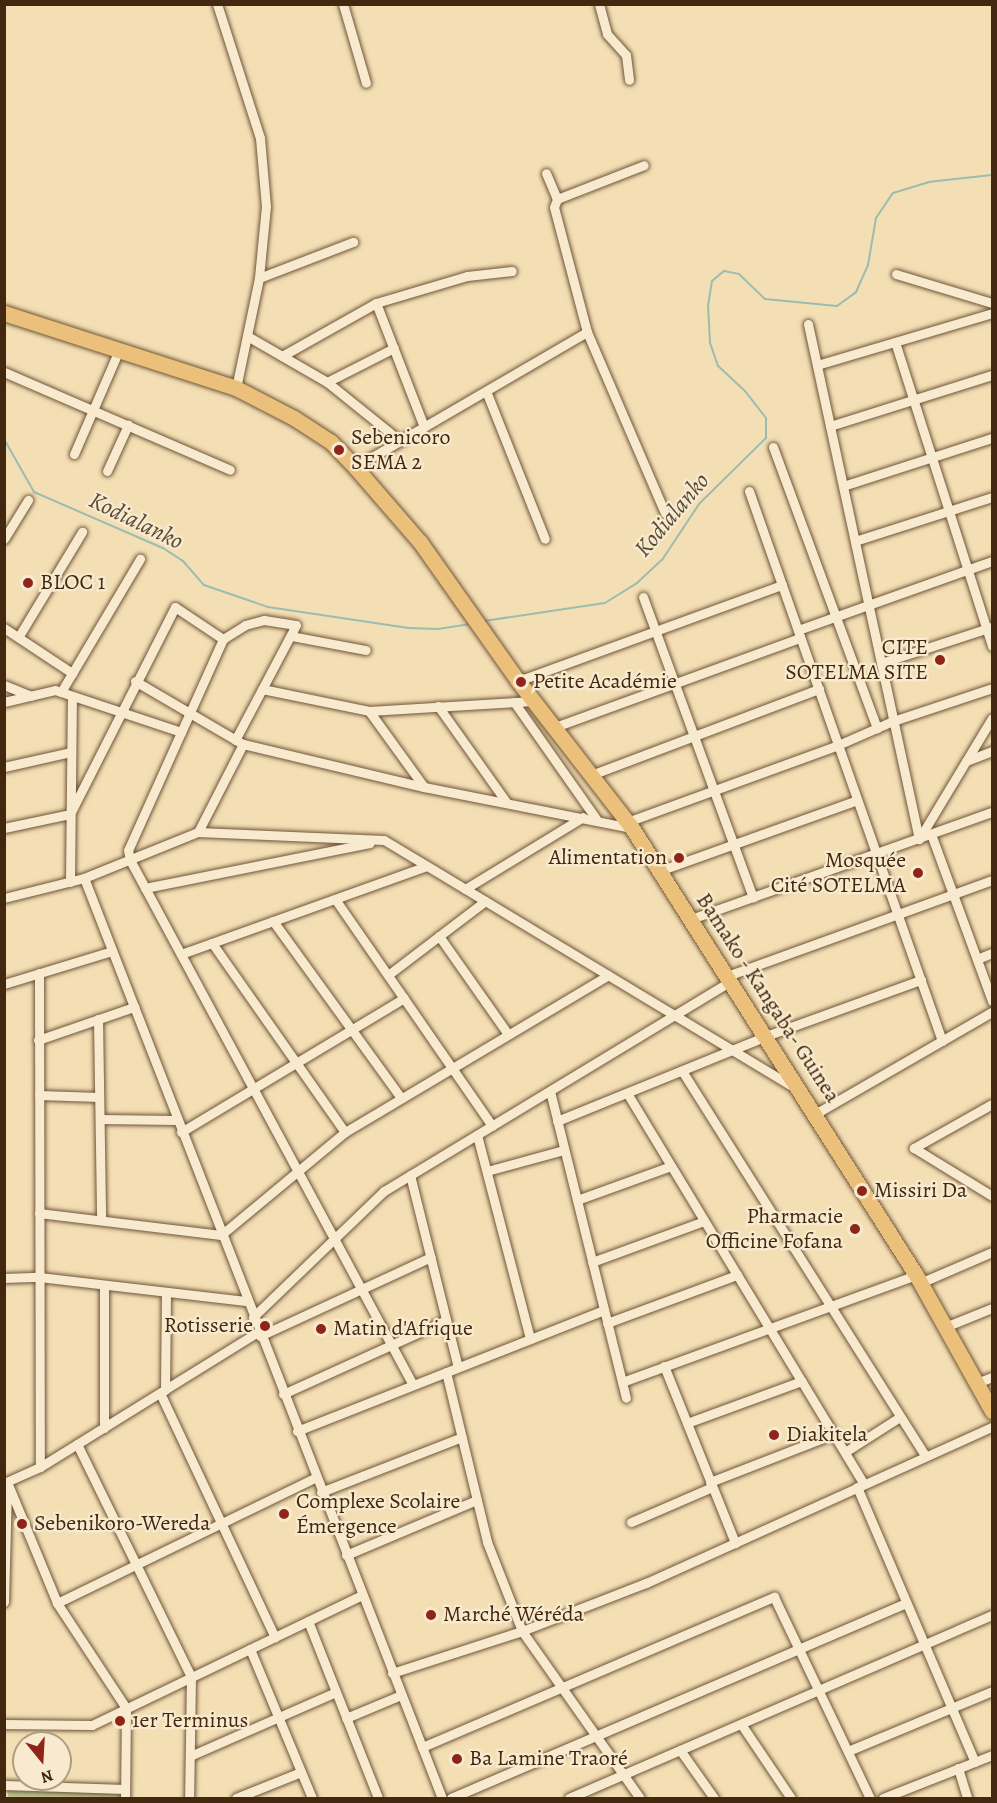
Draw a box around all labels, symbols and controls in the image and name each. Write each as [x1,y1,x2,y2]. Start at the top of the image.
place label: Sebenicoro SEMA 2 [351,424,450,476]
marker: Sebenicoro SEMA 2 [332,443,346,457]
water label: Kodialanko [629,467,715,563]
water label: Kodialanko [84,486,188,556]
place label: BLOC 1 [40,570,105,596]
marker: BLOC 1 [21,576,35,590]
place label: CITE SOTELMA SITE [785,634,928,686]
marker: CITE SOTELMA SITE [933,653,947,667]
place label: Petite Académie [533,669,677,695]
marker: Petite Académie [514,675,528,689]
place label: Alimentation [549,845,667,871]
place label: Mosquée Cité SOTELMA [771,847,906,898]
marker: Alimentation [672,851,686,865]
marker: Mosquée Cité SOTELMA [911,866,925,880]
street label: Bamako - Kangaba- Guinea [690,888,846,1108]
place label: Missiri Da [874,1178,967,1204]
marker: Missiri Da [855,1184,869,1198]
place label: Pharmacie Officine Fofana [706,1203,843,1254]
marker: Pharmacie Officine Fofana [848,1222,862,1236]
place label: Rotisserie [164,1313,253,1339]
place label: Matin d'Afrique [333,1316,473,1342]
marker: Rotisserie [258,1319,272,1333]
marker: Matin d'Afrique [314,1322,328,1336]
place label: Diakitela [786,1422,868,1448]
marker: Diakitela [767,1428,781,1442]
place label: Complexe Scolaire Émergence [296,1488,460,1540]
marker: Complexe Scolaire Émergence [277,1507,291,1521]
place label: Sebenikoro-Wereda [34,1511,210,1537]
marker: Sebenikoro-Wereda [15,1517,29,1531]
place label: Marché Wéréda [443,1602,584,1628]
marker: Marché Wéréda [424,1608,438,1622]
place label: 1er Terminus [132,1708,248,1734]
marker: 1er Terminus [113,1714,127,1728]
north arrow [12,1731,72,1791]
place label: Ba Lamine Traoré [469,1746,628,1772]
marker: Ba Lamine Traoré [450,1752,464,1766]
text: N [38,1764,56,1788]

